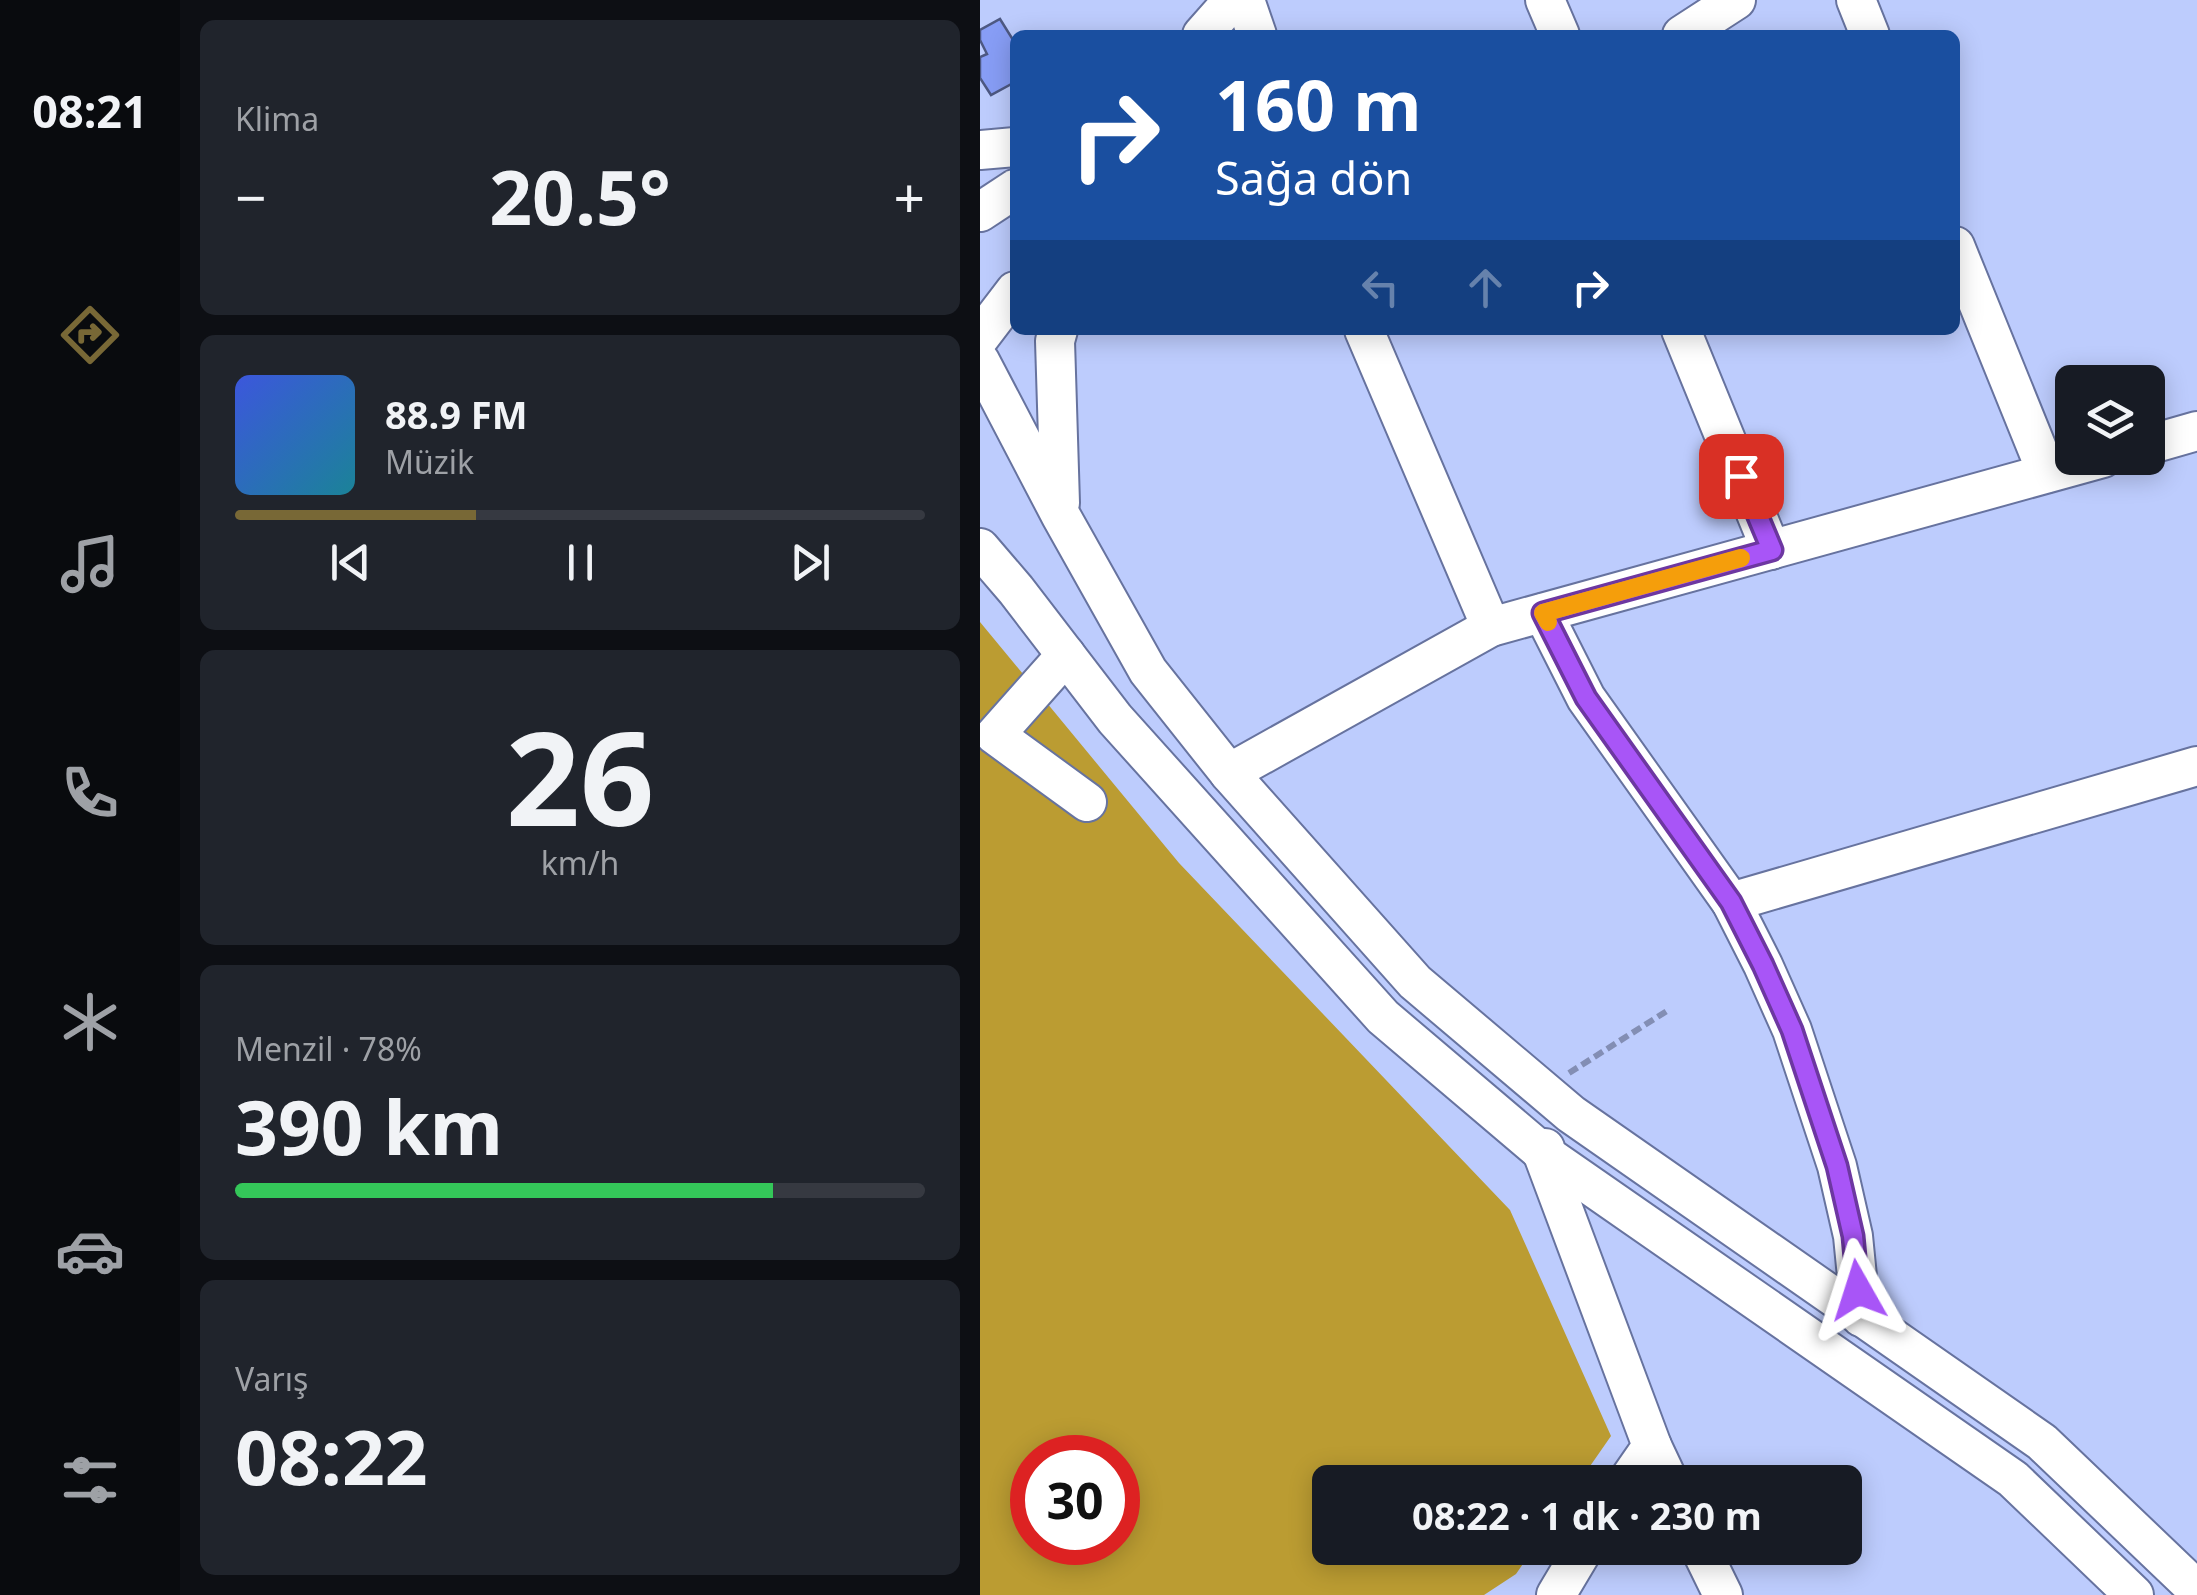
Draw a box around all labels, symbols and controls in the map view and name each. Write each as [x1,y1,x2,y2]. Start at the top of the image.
text: 160 m [1215,56,1422,152]
icon: right [1050,70,1180,200]
text: 08:21 [32,80,148,141]
text: Klima [235,97,319,140]
text: 20.5° [489,145,671,247]
text: Sağa dön [1215,147,1412,208]
text: − [235,159,266,234]
text: + [894,159,925,234]
icon: left [1353,260,1408,315]
icon: ahead [1458,260,1513,315]
icon: right [1563,260,1618,315]
icon: directions [55,300,125,370]
map controls [2055,365,2165,475]
button: layers [2055,365,2165,475]
text: 88.9 FM [385,388,527,440]
pin [1699,434,1784,519]
text: Müzik [385,440,474,483]
icon: arrive [1714,449,1769,504]
icon: music [55,529,125,599]
icon: previous [323,535,378,590]
icon: pause [553,535,608,590]
icon: next [783,535,838,590]
text: 26 [506,687,654,864]
icon: phone [55,758,125,828]
text: km/h [541,841,619,884]
icon: climate [55,987,125,1057]
text: Menzil · 78% [235,1027,422,1070]
text: 390 km [235,1075,503,1177]
icon: car [55,1216,125,1286]
position arrow [1806,1238,1910,1342]
text: Varış [235,1357,308,1400]
text: 08:22 [235,1405,428,1507]
speed limit sign: 30 [1010,1435,1140,1565]
icon: filters [55,1445,125,1515]
text: 08:22 · 1 dk · 230 m [1412,1489,1762,1541]

